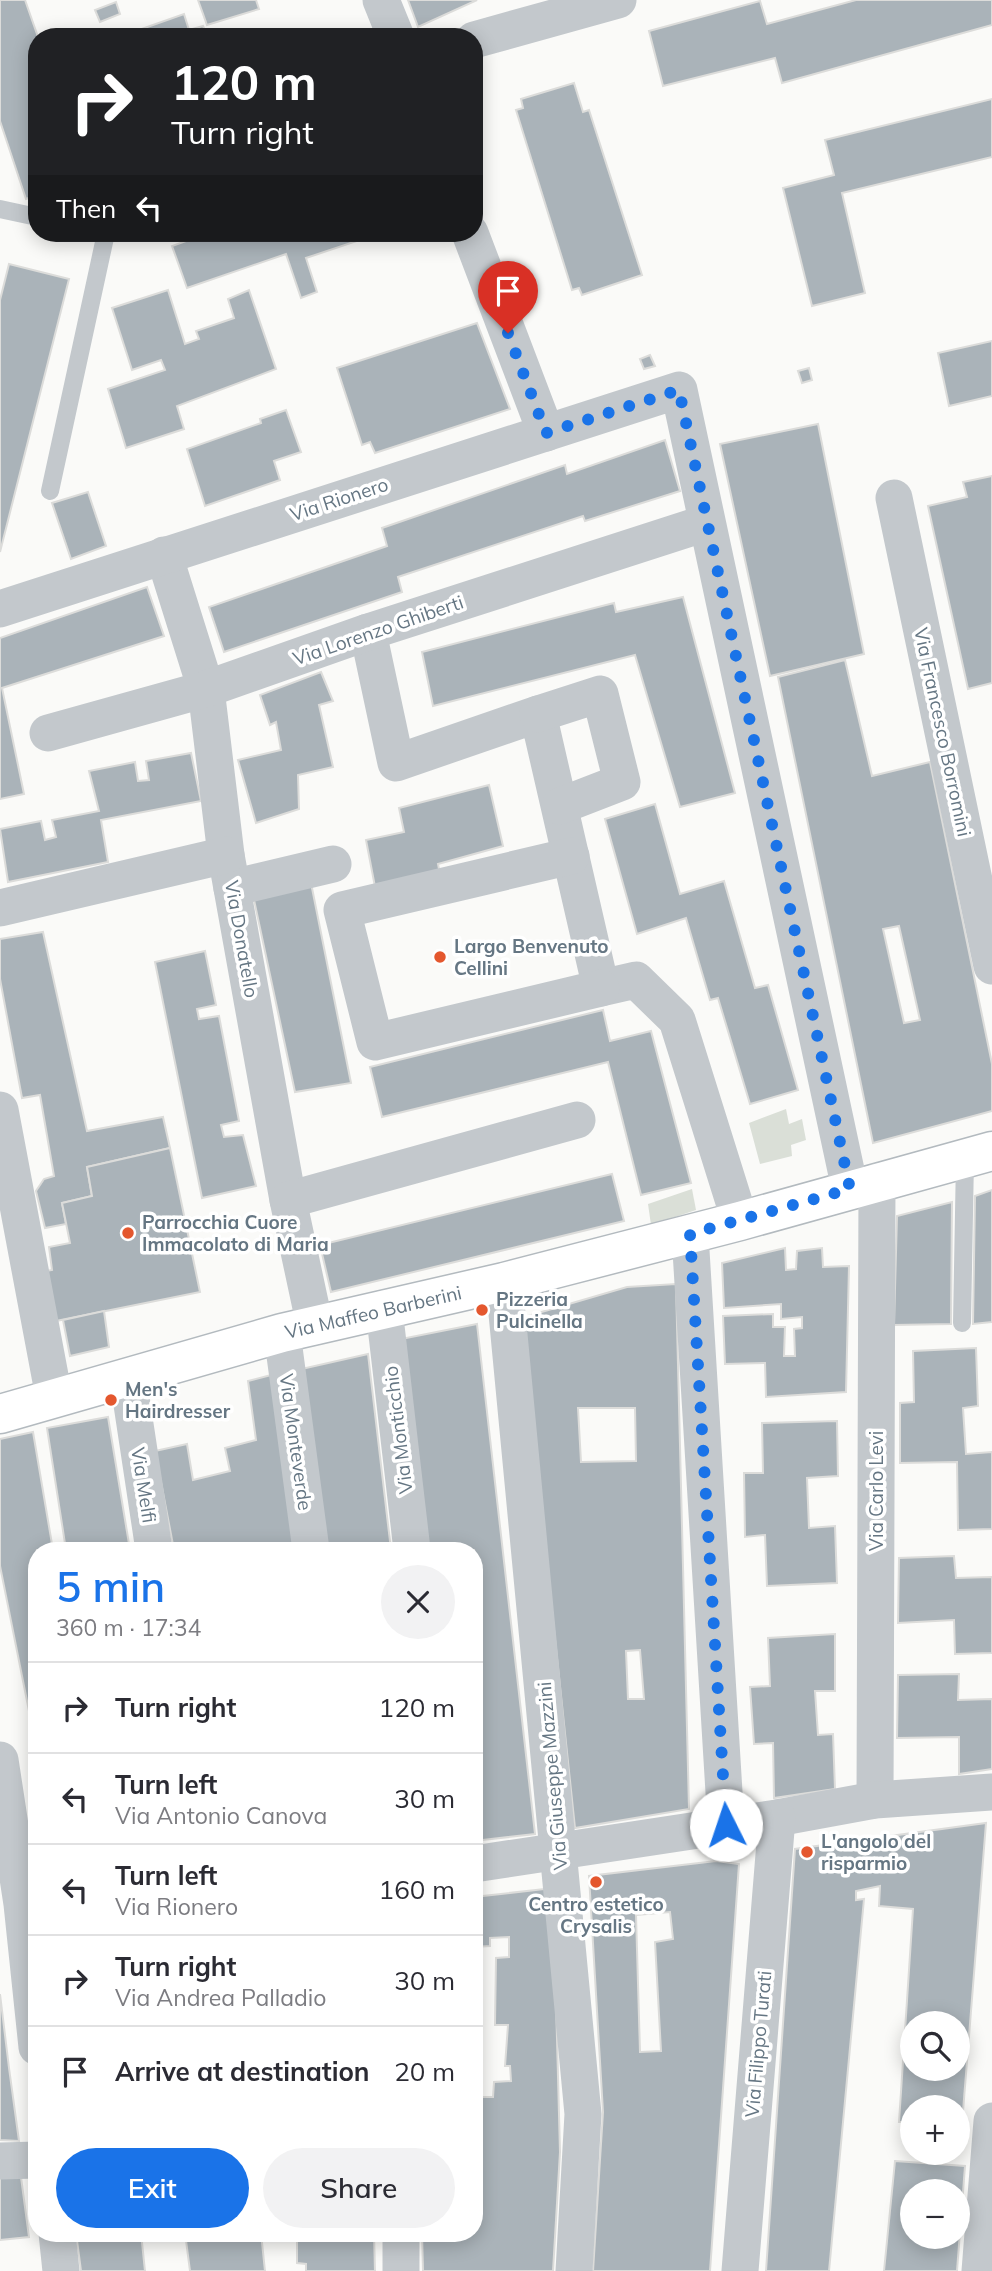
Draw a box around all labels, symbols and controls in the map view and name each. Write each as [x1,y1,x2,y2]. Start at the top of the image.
text: 120 m [171,51,317,112]
icon: right [56,56,147,147]
text: Turn right [171,112,314,152]
icon: left [130,189,168,227]
text: Then [56,192,116,225]
pin [478,261,538,333]
icon: arrive [489,272,527,310]
street label: Via Rionero [287,472,391,526]
street label: Via Lorenzo Ghiberti [290,590,466,670]
street label: Via Francesco Borromini [909,625,977,839]
street label: Via Donatello [220,879,264,999]
place label: Largo Benvenuto Cellini [454,934,609,980]
marker: Largo Benvenuto Cellini [432,949,448,965]
place label: Parrocchia Cuore Immacolato di Maria [142,1210,329,1256]
marker: Parrocchia Cuore Immacolato di Maria [120,1225,136,1241]
street label: Via Maffeo Barberini [283,1280,464,1344]
place label: Pizzeria Pulcinella [496,1287,583,1333]
marker: Pizzeria Pulcinella [474,1302,490,1318]
street label: Via Monticchio [378,1365,418,1495]
street label: Via Monteverde [275,1372,317,1512]
place label: Men's Hairdresser [125,1377,231,1423]
marker: Men's Hairdresser [103,1392,119,1408]
street label: Via Carlo Levi [864,1431,888,1551]
street label: Via Melfi [126,1445,162,1525]
text: 5 min [56,1560,165,1613]
button: close [381,1565,455,1639]
text: 360 m · 17:34 [56,1613,201,1642]
street label: Via Giuseppe Mazzini [532,1681,572,1871]
icon: right [56,1689,94,1727]
text: Turn right [115,1691,236,1724]
text: 120 m [379,1691,455,1724]
text: Turn left [115,1768,217,1801]
icon: left [56,1780,94,1818]
text: 30 m [394,1782,455,1815]
position arrow [689,1788,763,1862]
text: Via Antonio Canova [115,1801,327,1830]
place label: L'angolo del risparmio [821,1829,931,1875]
marker: L'angolo del risparmio [799,1844,815,1860]
text: Turn left [115,1859,217,1892]
icon: left [56,1871,94,1909]
text: 160 m [379,1873,455,1906]
marker: Centro estetico Crysalis [588,1874,604,1890]
text: Via Rionero [115,1892,238,1921]
place label: Centro estetico Crysalis [528,1892,664,1938]
text: Turn right [115,1950,236,1983]
icon: right [56,1962,94,2000]
text: 30 m [394,1964,455,1997]
street label: Via Filippo Turati [740,1970,776,2118]
text: Via Andrea Palladio [115,1983,326,2012]
map controls [900,2011,970,2249]
button: search [900,2011,970,2081]
icon: arrive [56,2053,94,2091]
text: Arrive at destination [115,2055,370,2088]
text: 20 m [394,2055,455,2088]
button: + [900,2095,970,2165]
button: Exit [56,2148,249,2228]
button: Share [263,2148,455,2228]
button: − [900,2179,970,2249]

